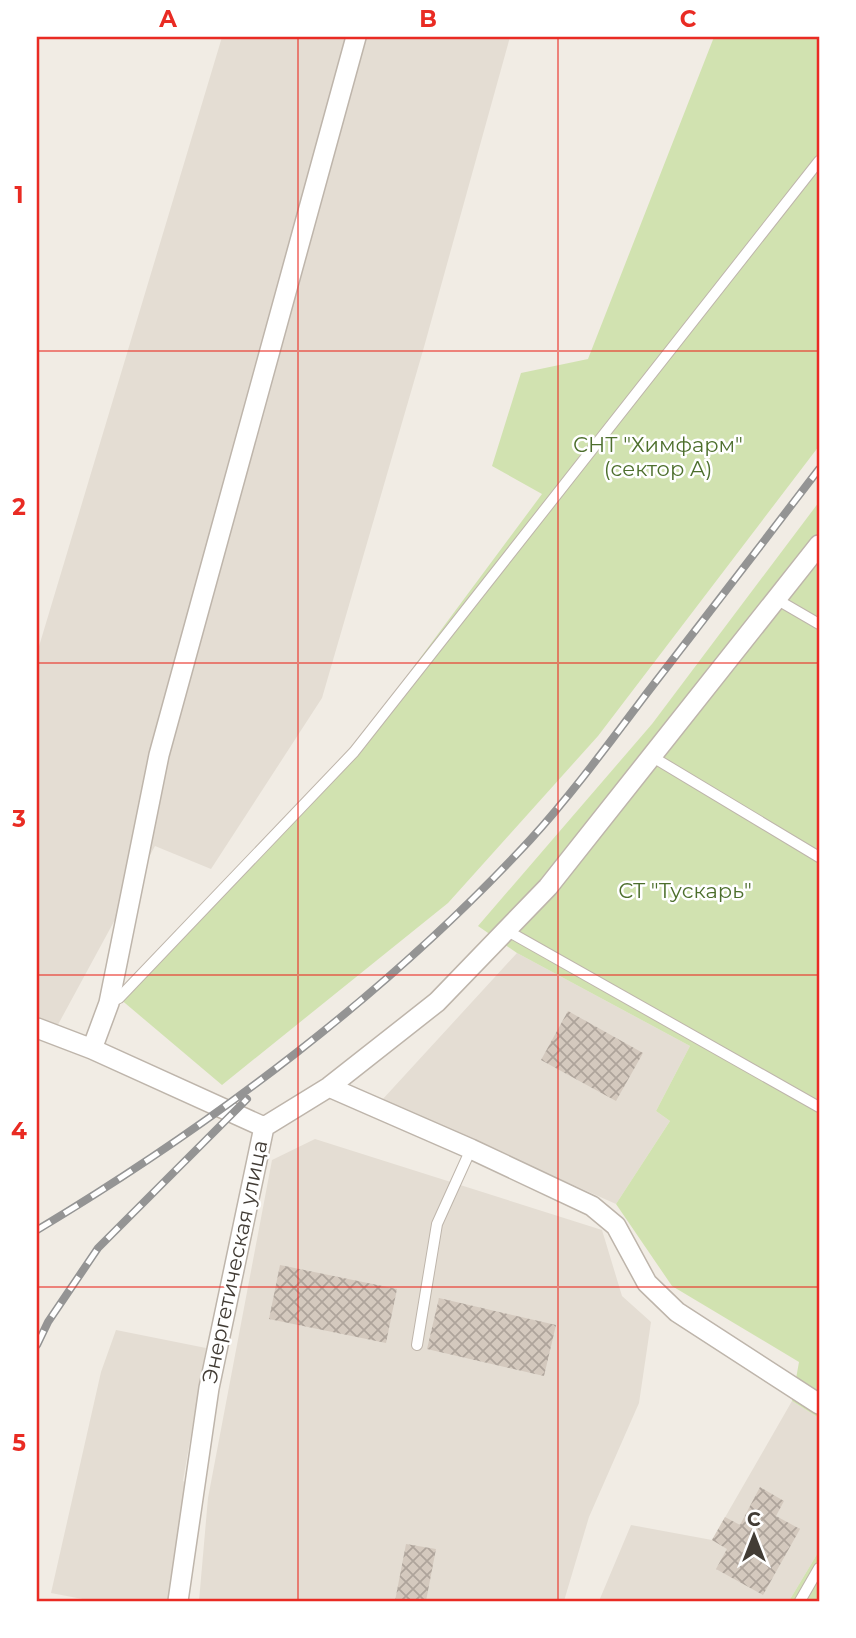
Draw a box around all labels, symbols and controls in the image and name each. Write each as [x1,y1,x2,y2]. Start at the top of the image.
text: A [158,5,177,33]
text: B [419,5,437,33]
text: C [680,5,697,33]
text: 1 [14,181,24,209]
park label: СНТ "Химфарм" (сектор А) [573,432,743,481]
text: 2 [12,493,26,521]
text: 3 [11,805,26,833]
park label: СТ "Тускарь" [618,878,752,903]
text: 4 [11,1117,27,1145]
street label: Энергетическая улица [196,1138,273,1386]
text: 5 [12,1429,26,1457]
north arrow [720,1502,790,1572]
text: С [747,1508,761,1531]

